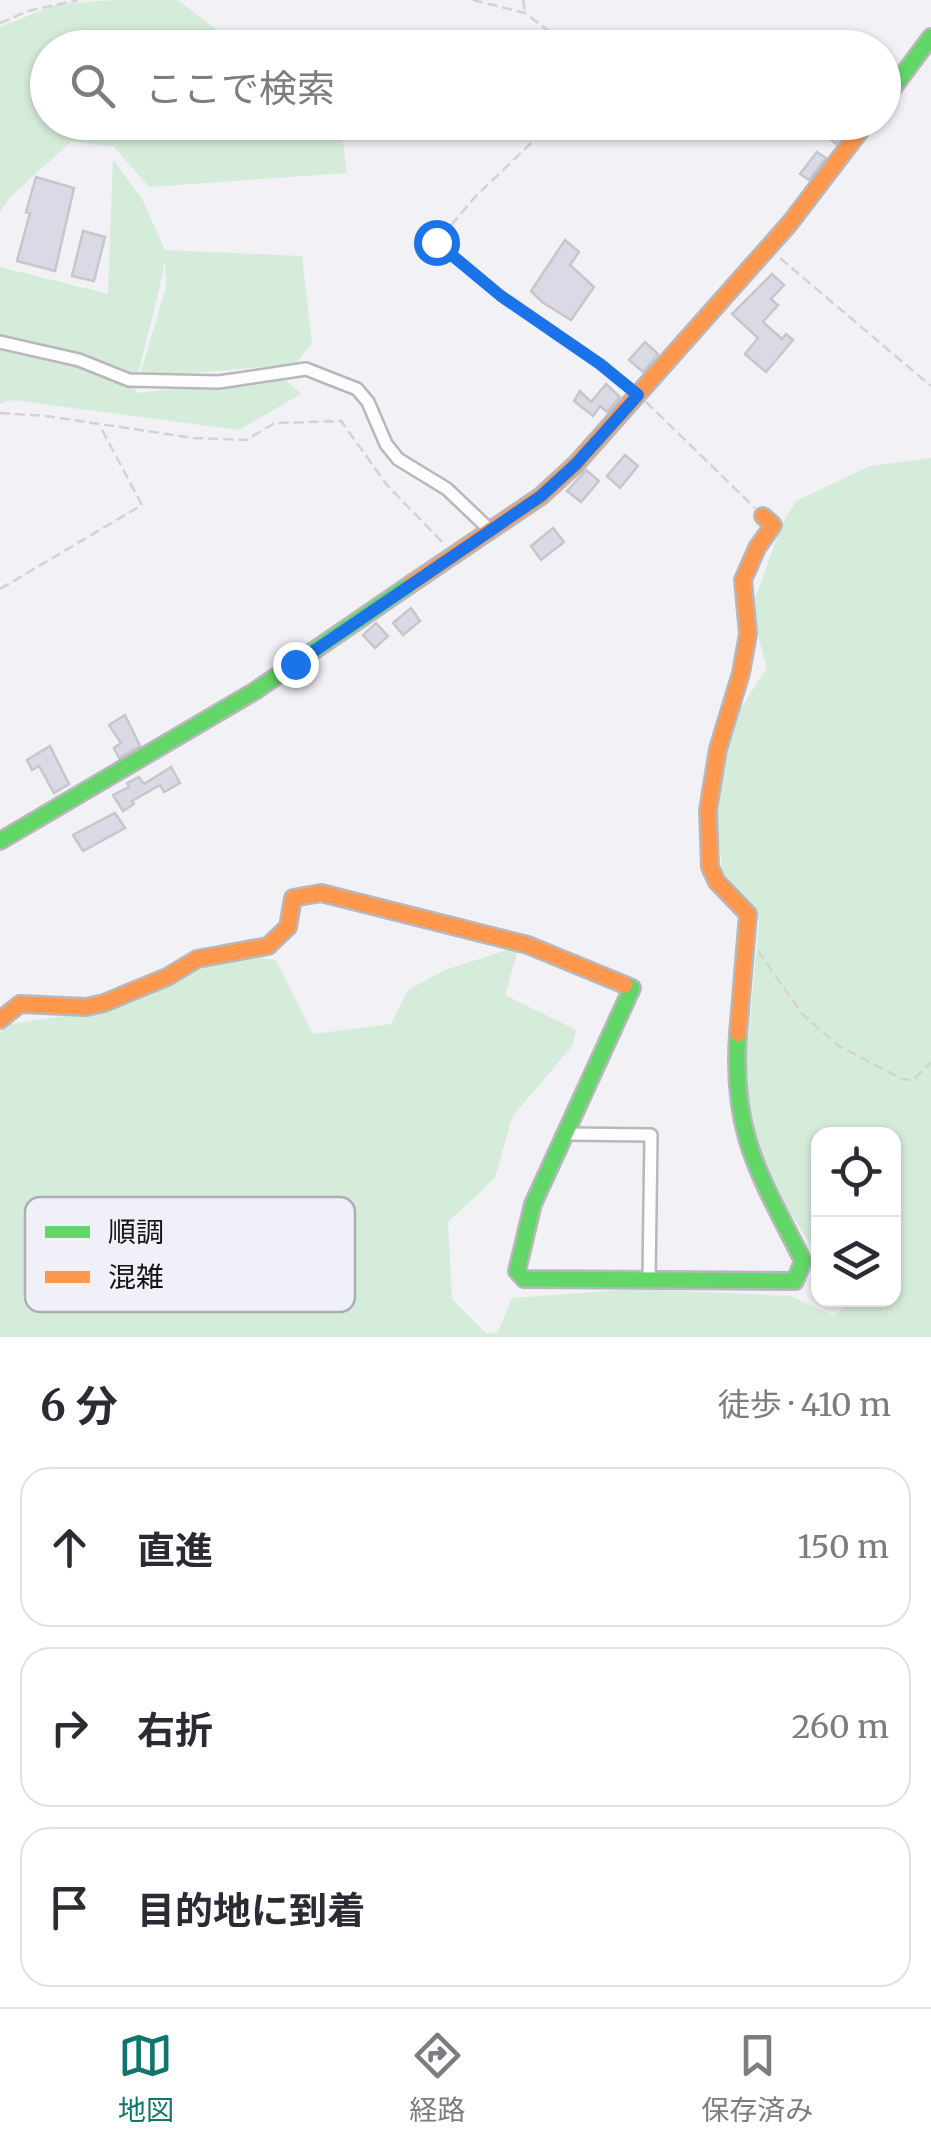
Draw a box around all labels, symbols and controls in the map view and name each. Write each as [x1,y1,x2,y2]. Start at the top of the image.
search box [30,30,901,140]
icon: search [65,58,120,113]
text: ここで検索 [145,65,335,112]
route start [414,220,460,266]
route end [273,642,319,688]
map controls [811,1127,901,1307]
button: locate [811,1127,901,1217]
legend [25,1197,355,1312]
text: 順調 [108,1214,164,1250]
button: layers [811,1217,901,1307]
text: 混雑 [108,1259,164,1295]
text: 6 分 [40,1380,118,1432]
text: 徒歩 · 410 m [718,1385,891,1425]
icon: ahead [42,1520,97,1575]
text: 直進 [137,1527,213,1574]
text: 150 m [797,1527,889,1567]
icon: right [42,1700,97,1755]
text: 右折 [137,1707,213,1754]
text: 260 m [791,1707,889,1747]
icon: arrive [42,1880,97,1935]
text: 目的地に到着 [137,1887,365,1934]
tab: 地図 [118,2028,174,2128]
tab: 経路 [409,2028,465,2128]
tab: 保存済み [701,2028,813,2128]

